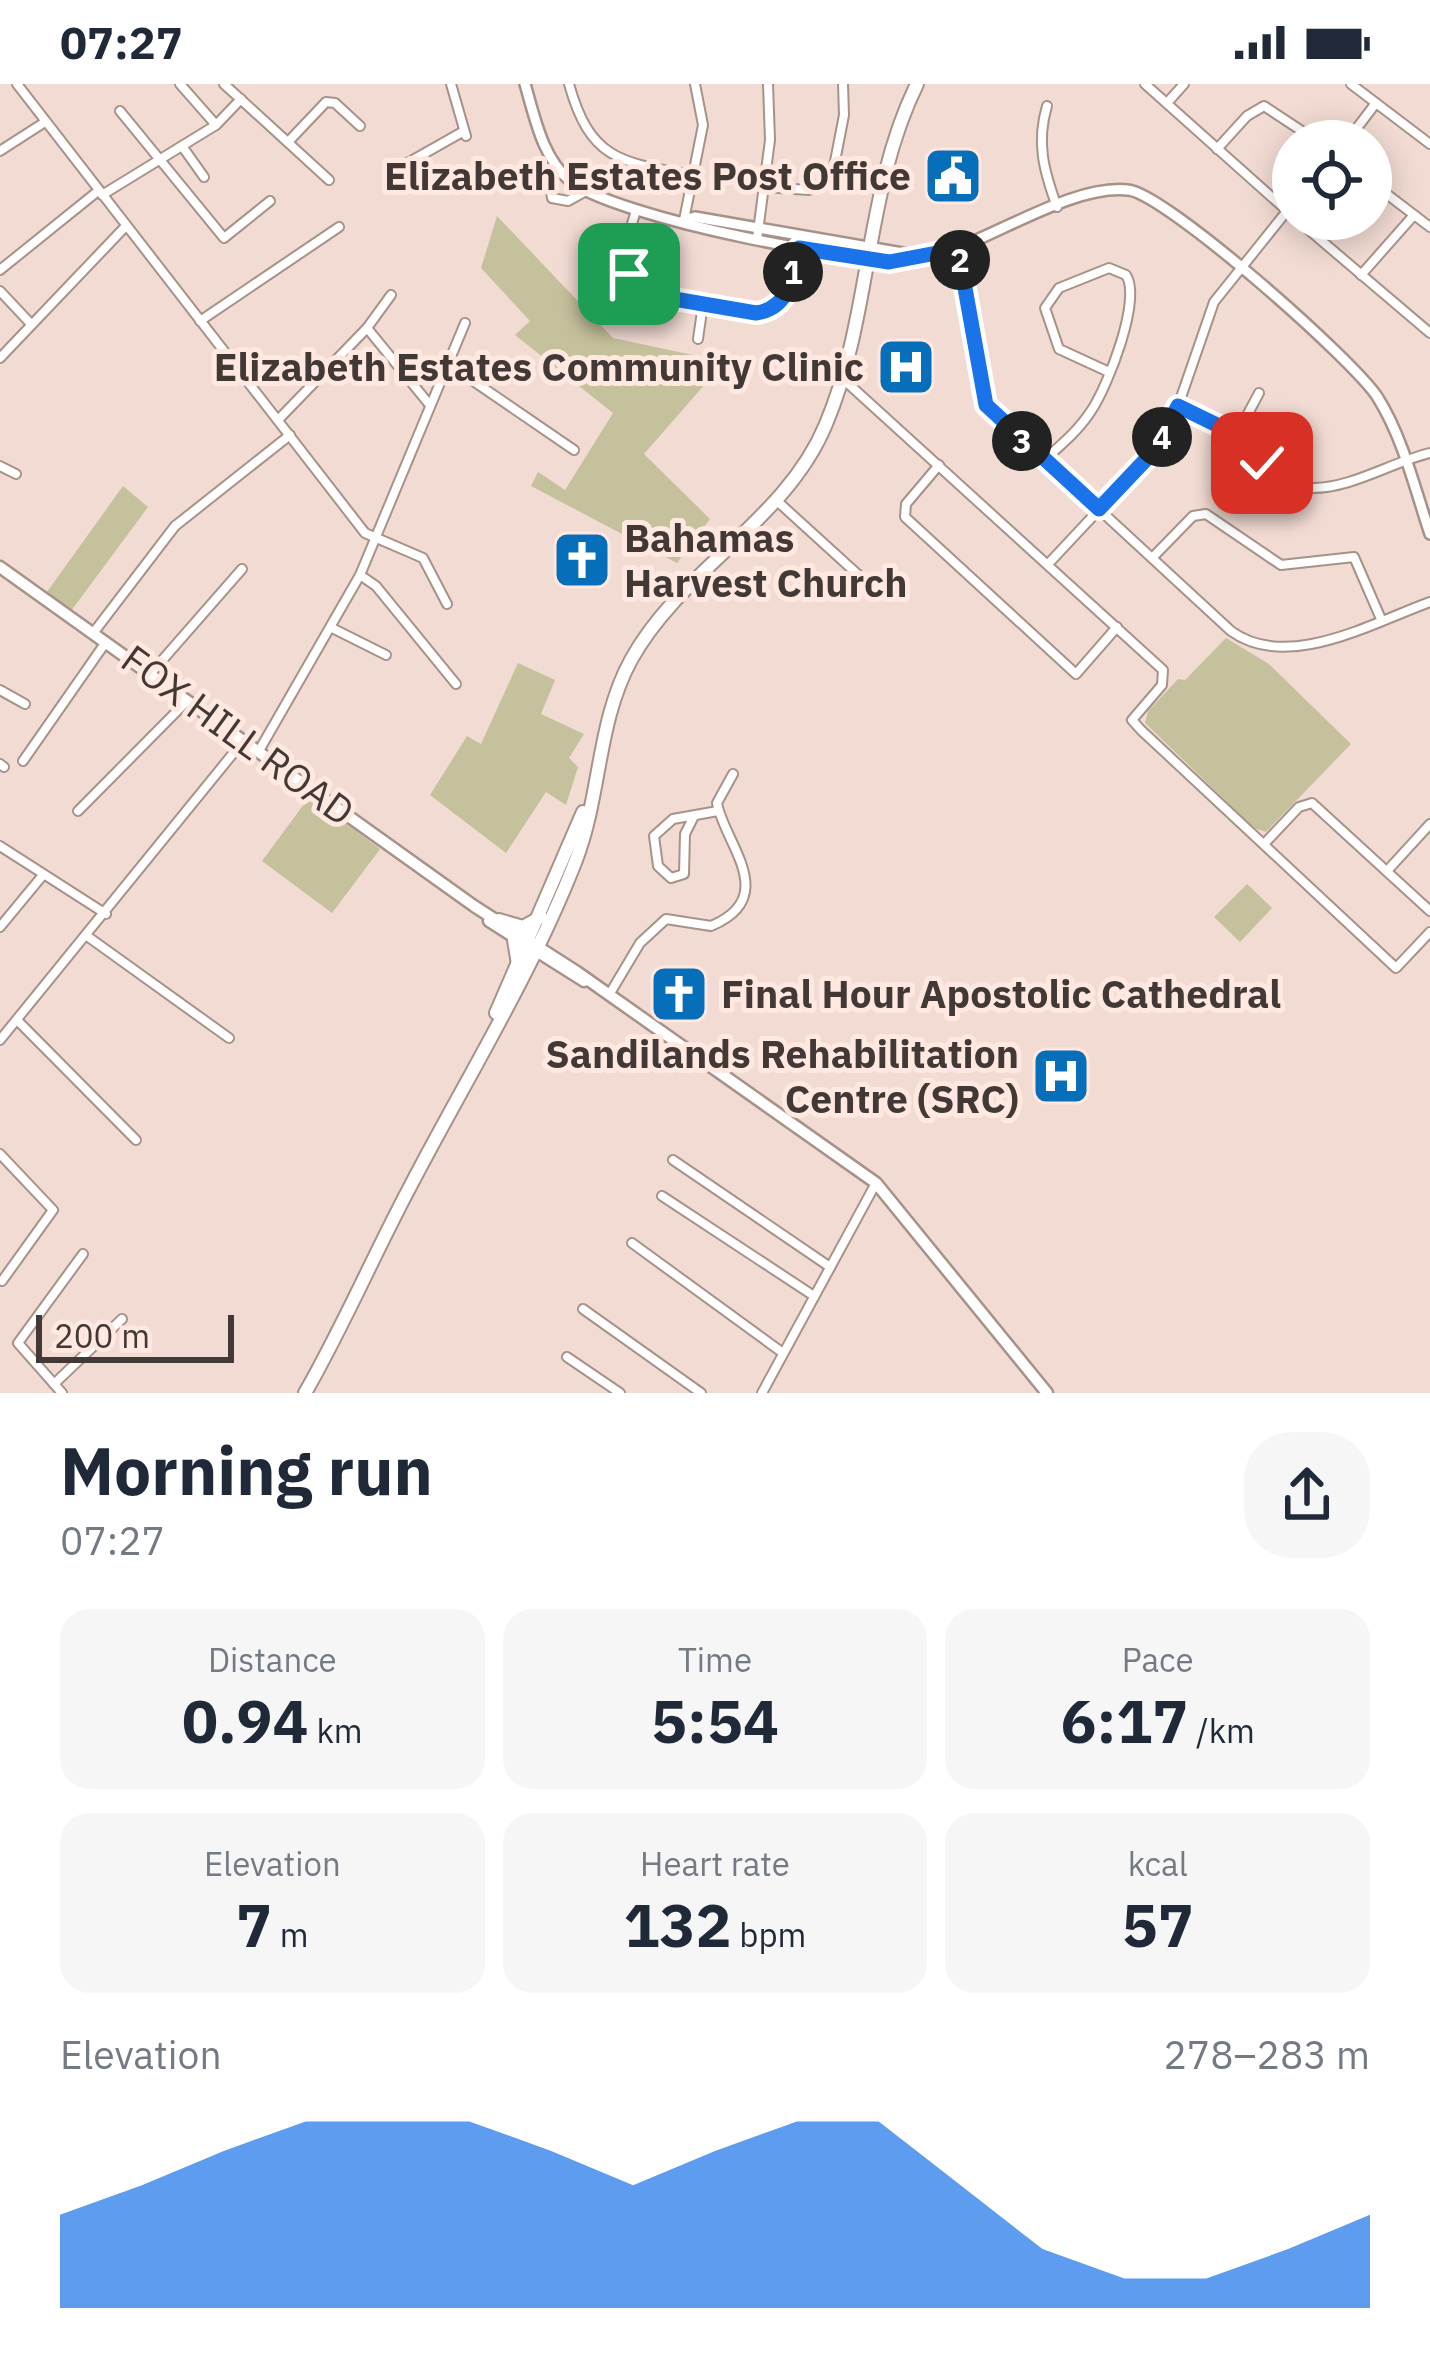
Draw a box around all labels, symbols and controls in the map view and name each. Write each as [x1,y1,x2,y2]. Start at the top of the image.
text: 07:27 [60,13,183,71]
map controls [1272,120,1392,240]
button: locate [1272,120,1392,240]
public building icon: Elizabeth Estates Post Office [922,145,984,207]
place label: Elizabeth Estates Post Office [384,150,911,201]
pin [578,223,680,325]
pin: 2 [930,230,990,290]
text: 2 [950,238,970,281]
icon: arrive [596,241,662,307]
pin: 1 [763,242,823,302]
text: 1 [783,250,803,293]
hospital icon: Elizabeth Estates Community Clinic [875,336,937,398]
place label: Elizabeth Estates Community Clinic [214,341,864,392]
pin: 4 [1132,407,1192,467]
pin: 3 [992,411,1052,471]
pin [1211,412,1313,514]
text: 4 [1152,415,1172,458]
text: 3 [1012,419,1032,462]
icon: check [1229,430,1295,496]
place label: Bahamas Harvest Church [624,512,907,608]
church icon: Bahamas Harvest Church [551,529,613,591]
street label: FOX HILL ROAD [112,633,365,836]
church icon: Final Hour Apostolic Cathedral [648,963,710,1025]
place label: Final Hour Apostolic Cathedral [721,968,1281,1019]
place label: Sandilands Rehabilitation Centre (SRC) [545,1028,1019,1124]
hospital icon: Sandilands Rehabilitation Centre (SRC) [1030,1045,1092,1107]
scale bar [36,1309,234,1362]
text: 200 m [54,1314,150,1357]
text: Morning run [60,1427,433,1513]
button: share [1244,1432,1370,1558]
text: 07:27 [60,1515,165,1566]
text: Distance [208,1638,337,1681]
text: Time [678,1638,752,1681]
text: Pace [1122,1638,1194,1681]
text: 0.94 [182,1681,309,1760]
text: 5:54 [651,1681,779,1760]
text: 6:17 [1060,1681,1188,1760]
text: km [309,1709,363,1752]
text: /km [1188,1709,1255,1752]
text: Elevation [204,1842,341,1885]
text: Heart rate [640,1842,790,1885]
text: kcal [1128,1842,1188,1885]
text: 7 [236,1885,272,1964]
text: 132 [624,1885,732,1964]
text: 57 [1122,1885,1194,1964]
text: m [272,1913,309,1956]
text: bpm [732,1913,806,1956]
text: Elevation [60,2029,222,2080]
text: 278–283 m [1163,2029,1370,2080]

